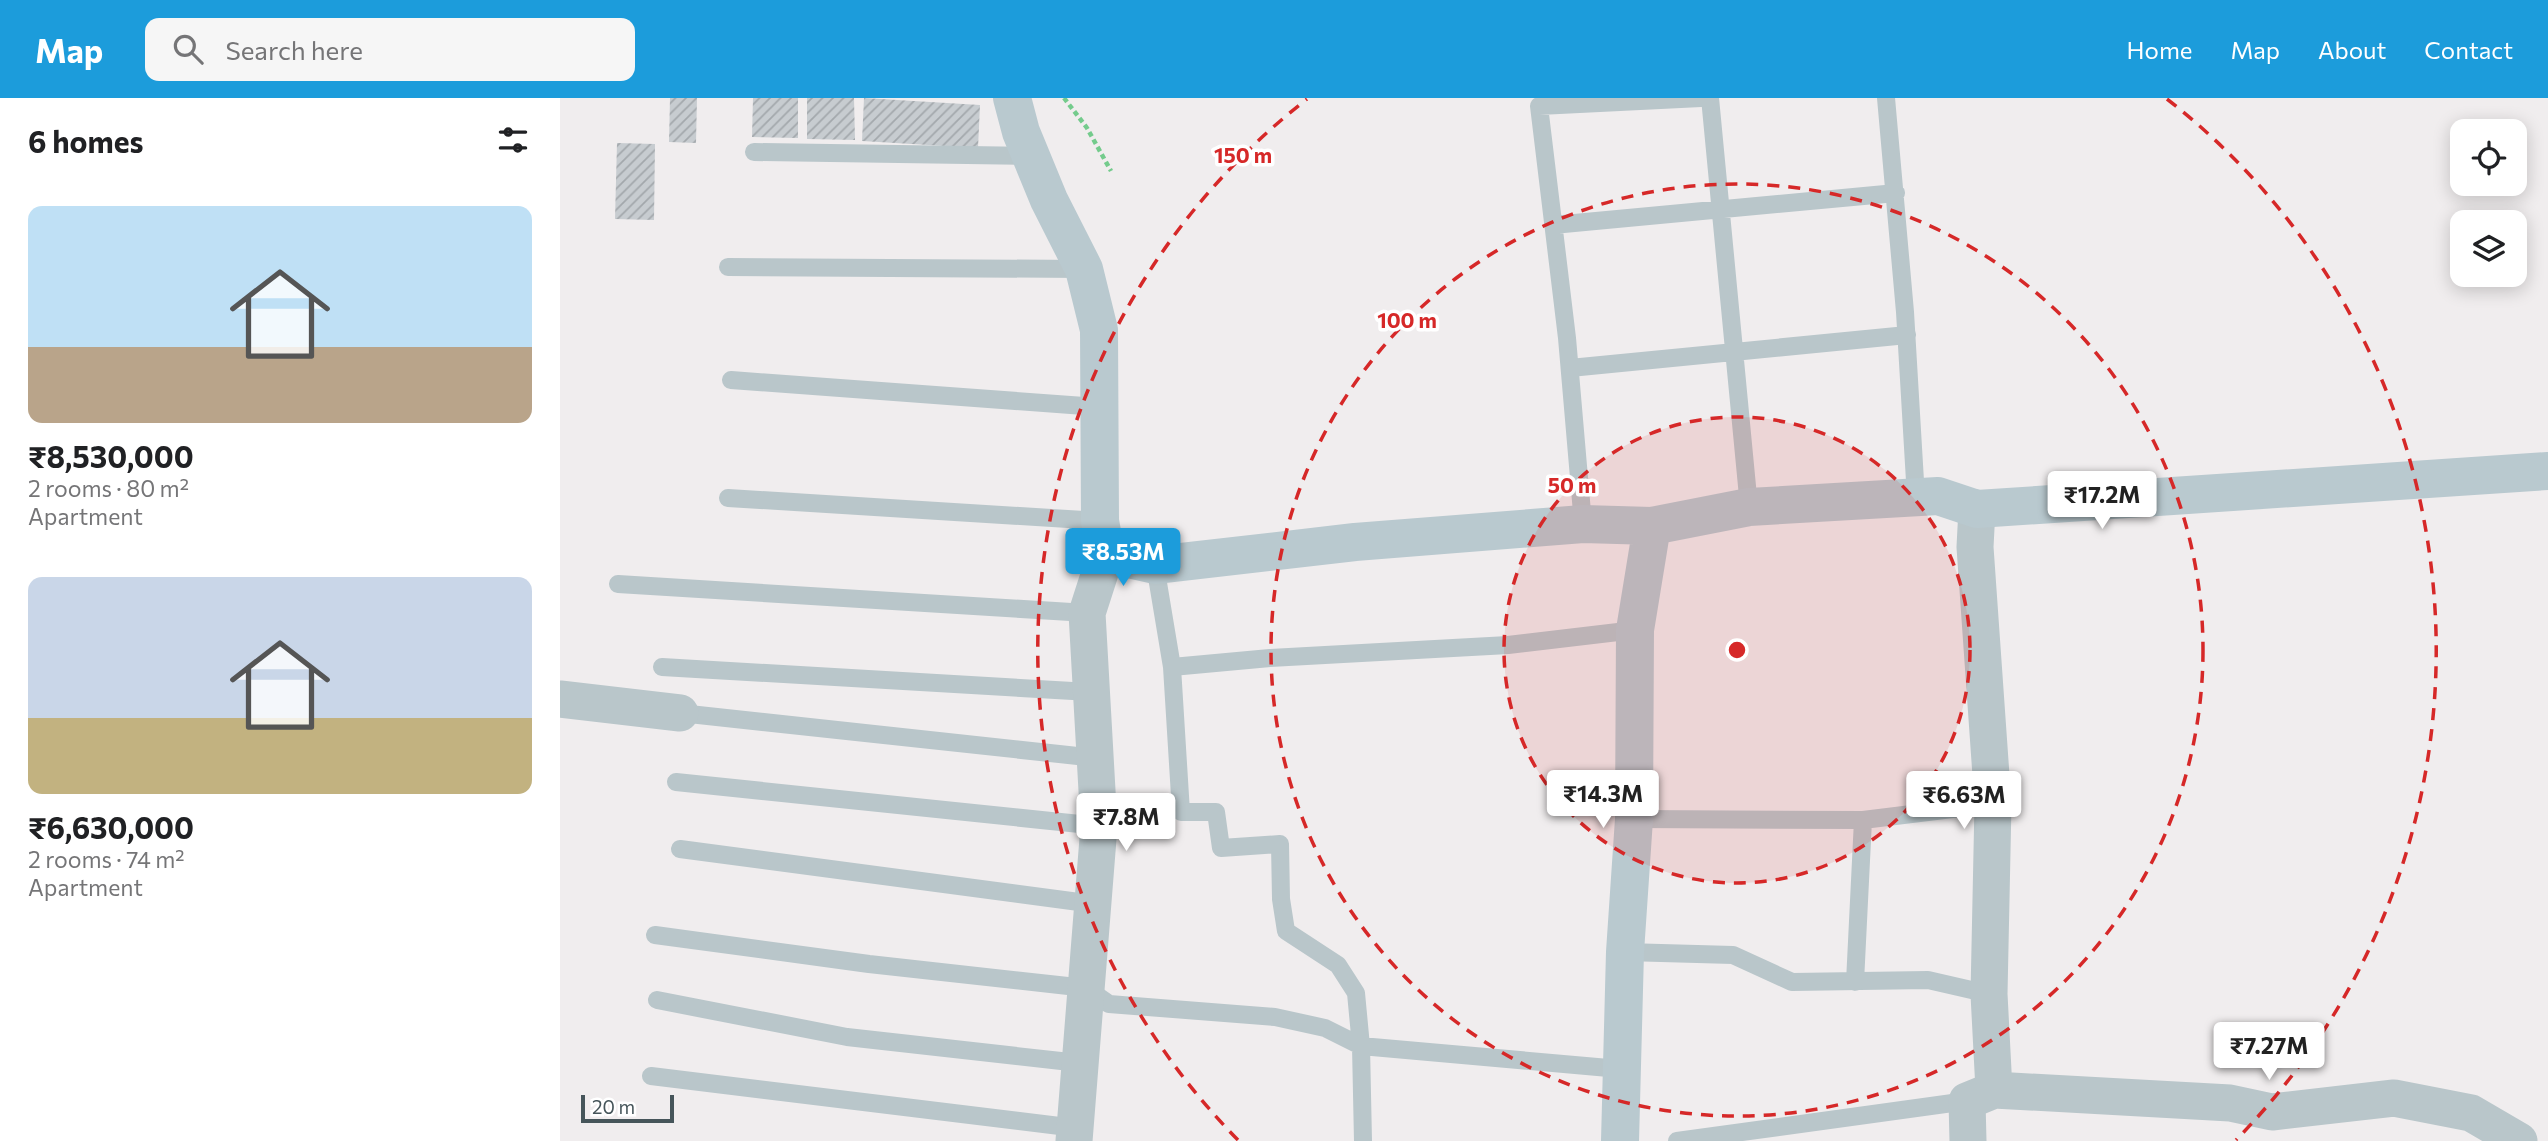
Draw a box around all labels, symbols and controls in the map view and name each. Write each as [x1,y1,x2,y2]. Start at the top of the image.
search box [145,18,635,81]
text: Map [35,29,103,70]
icon: search [169,30,207,68]
text: Search here [225,34,363,65]
text: Home [2127,35,2193,64]
text: Map [2231,35,2280,64]
text: About [2318,35,2386,64]
text: Contact [2424,35,2513,64]
map controls [2450,119,2527,287]
button: locate [2450,119,2527,196]
icon: filters [494,121,532,159]
text: 6 homes [28,122,143,159]
text: 150 m [1214,142,1272,167]
button: layers [2450,210,2527,287]
icon: home [217,251,343,377]
text: 100 m [1377,307,1437,332]
text: ₹8,530,000 [28,437,194,474]
text: 50 m [1548,472,1596,497]
pin: ₹17.2M [2045,472,2159,531]
text: 2 rooms · 80 m² [28,474,189,502]
text: ₹17.2M [2064,480,2140,508]
text: Apartment [28,502,143,530]
pin: ₹8.53M [1066,528,1180,588]
text: ₹8.53M [1081,537,1165,565]
icon: home [217,622,343,748]
centre of rings [1725,638,1749,662]
pin: ₹14.3M [1546,770,1660,830]
pin: ₹6.63M [1907,772,2021,831]
text: ₹14.3M [1563,779,1643,807]
text: ₹6.63M [1922,780,2006,808]
pin: ₹7.8M [1077,794,1175,853]
text: ₹7.8M [1092,802,1160,830]
text: ₹6,630,000 [28,808,194,845]
text: 2 rooms · 74 m² [28,845,184,873]
text: Apartment [28,873,143,901]
pin: ₹7.27M [2212,1023,2326,1082]
text: ₹7.27M [2230,1031,2308,1059]
scale bar [581,1092,674,1124]
text: 20 m [592,1095,635,1118]

